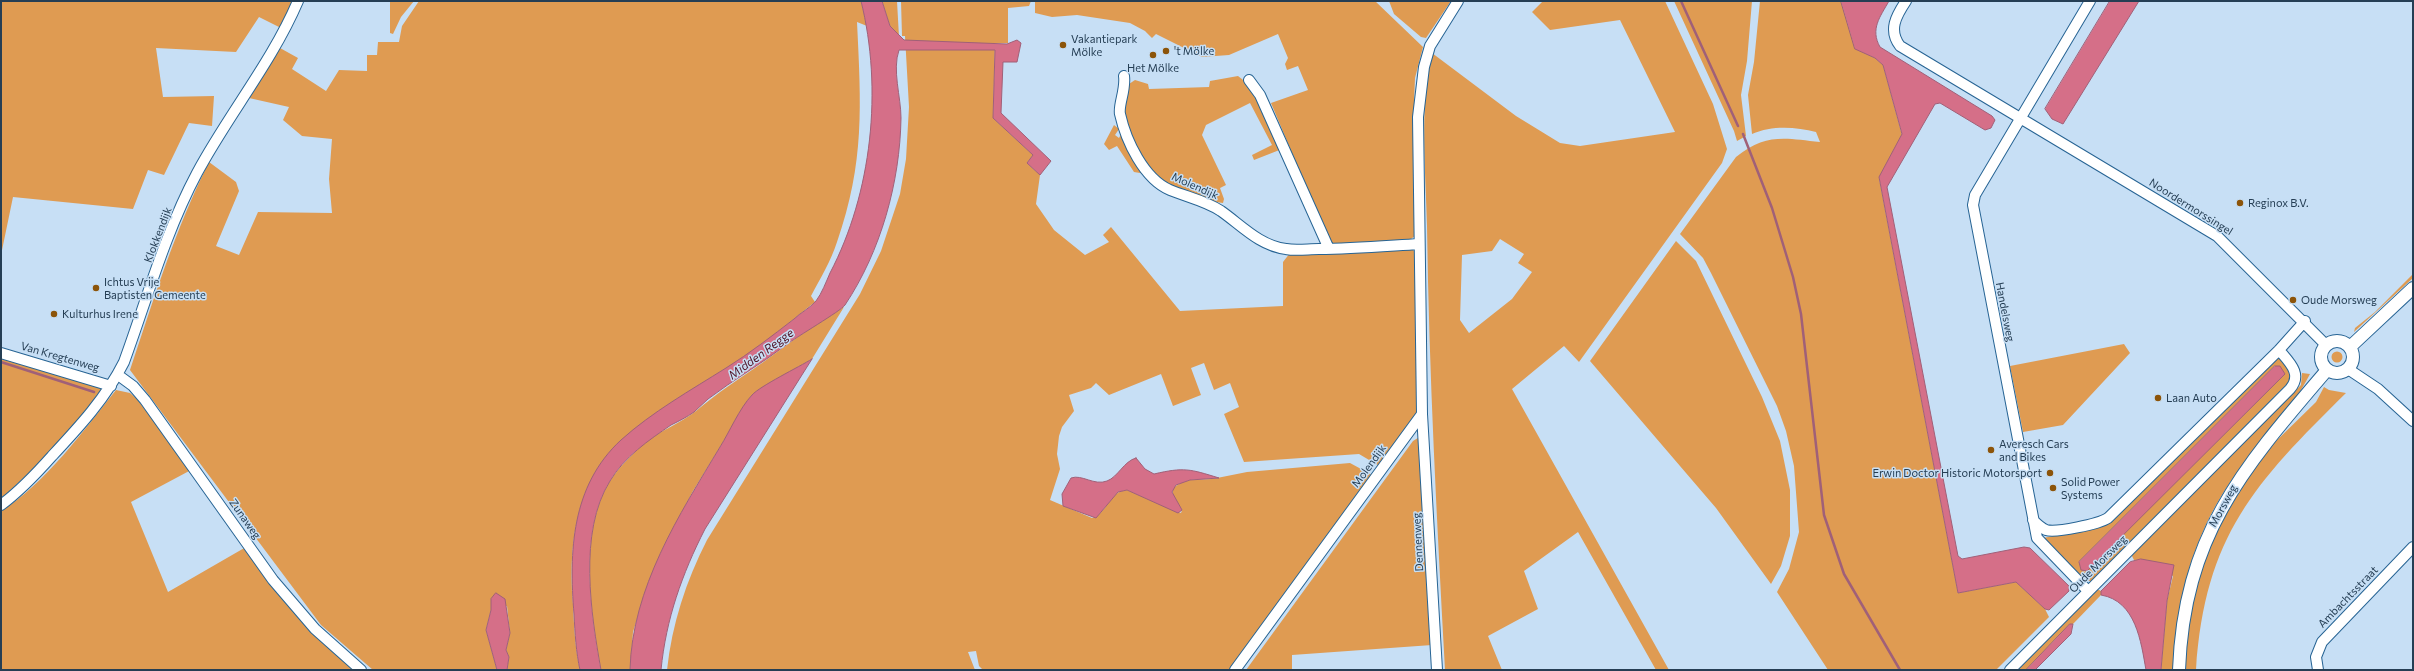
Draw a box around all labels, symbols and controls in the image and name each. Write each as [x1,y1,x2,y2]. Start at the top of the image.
place label: Vakantiepark Mölke [1071,32,1137,58]
marker: Vakantiepark Mölke [1058,40,1068,50]
place label: 't Mölke [1174,44,1214,58]
marker: 't Mölke [1161,46,1171,56]
marker: Het Mölke [1148,50,1158,60]
place label: Het Mölke [1127,61,1179,75]
street label: Molendijk [1170,170,1220,202]
street label: Noordermorssingel [2147,176,2235,238]
place label: Reginox B.V. [2248,196,2309,210]
marker: Reginox B.V. [2235,198,2245,208]
street label: Klokkendijk [141,205,175,265]
place label: Ichtus Vrije Baptisten Gemeente [104,275,206,301]
street label: Handelsweg [1993,281,2017,343]
marker: Ichtus Vrije Baptisten Gemeente [91,283,101,293]
place label: Oude Morsweg [2301,293,2377,307]
marker: Oude Morsweg [2288,295,2298,305]
place label: Kulturhus Irene [62,307,138,321]
marker: Kulturhus Irene [49,309,59,319]
water label: Midden Regge [726,326,796,382]
street label: Van Kregtenweg [19,339,101,375]
place label: Laan Auto [2166,391,2217,405]
marker: Laan Auto [2153,393,2163,403]
place label: Averesch Cars and Bikes [1999,437,2069,463]
street label: Molendijk [1349,442,1389,490]
marker: Averesch Cars and Bikes [1986,445,1996,455]
place label: Erwin Doctor Historic Motorsport [1872,466,2042,480]
marker: Erwin Doctor Historic Motorsport [2045,468,2055,478]
place label: Solid Power Systems [2061,475,2120,501]
street label: Morsweg [2206,482,2240,530]
marker: Solid Power Systems [2048,483,2058,493]
street label: Zunaweg [226,496,264,542]
street label: Dennenweg [1410,512,1426,572]
street label: Oude Morsweg [2066,532,2130,596]
street label: Ambachtsstraat [2315,563,2381,631]

